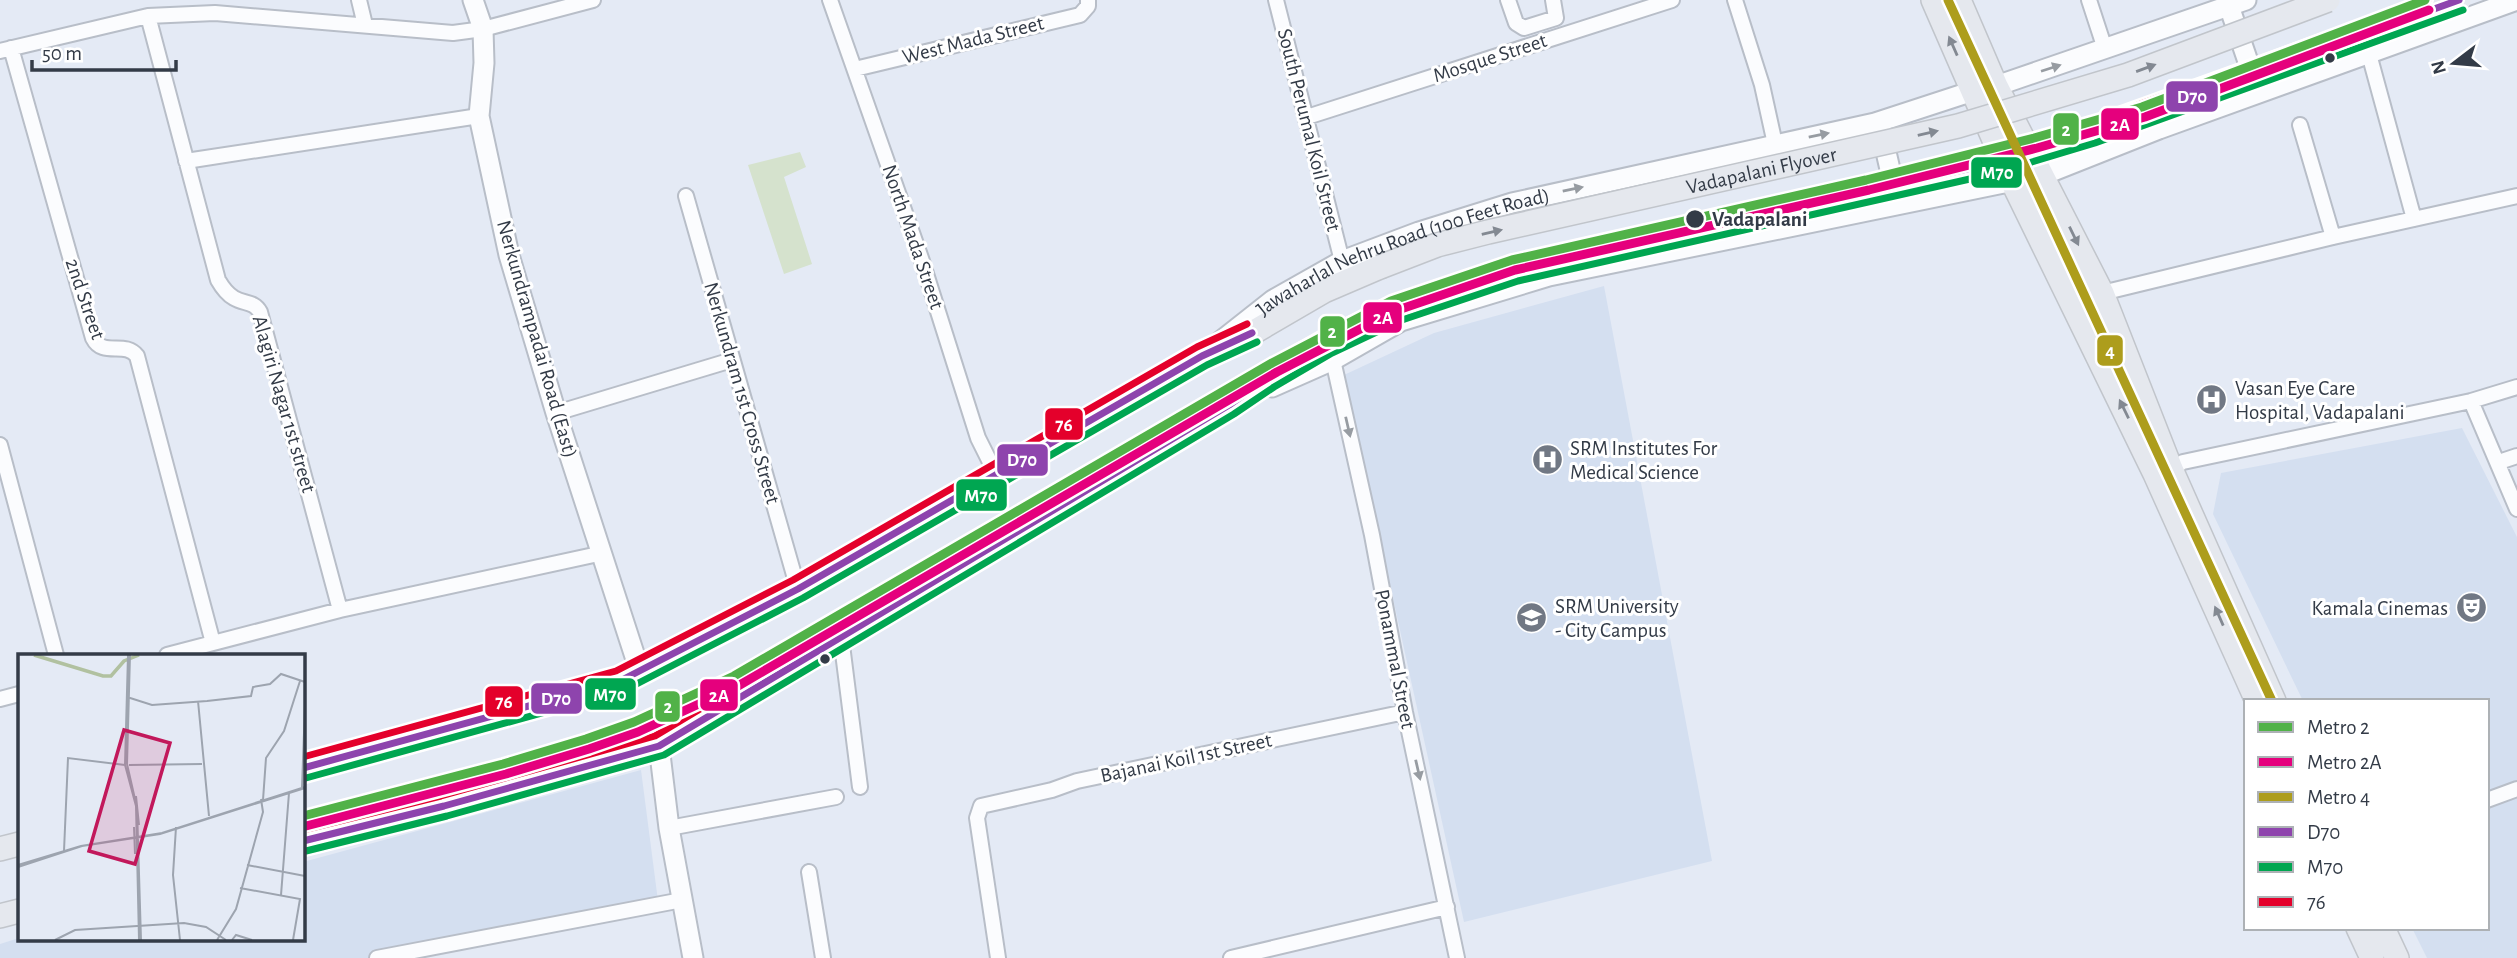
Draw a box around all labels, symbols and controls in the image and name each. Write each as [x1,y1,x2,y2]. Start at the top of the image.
street label: West Mada Street [900,12,1046,68]
street label: South Perumal Koil Street [1274,26,1344,234]
scale bar [32,28,175,72]
north arrow [2419,28,2489,98]
street label: Mosque Street [1431,30,1550,86]
one-way arrow [1947,35,1958,56]
text: 50 m [42,43,82,64]
unlabelled marker [2323,51,2337,65]
text: N [2428,58,2450,76]
one-way arrow [2040,62,2061,73]
one-way arrow [2136,62,2157,73]
line badge: D70 [2165,80,2219,113]
text: D70 [2177,88,2207,107]
line badge: 2A [2100,107,2140,141]
line badge: 2 [2052,112,2080,146]
text: 2A [2110,116,2131,135]
text: 2 [2062,121,2071,140]
one-way arrow [1918,127,1940,138]
one-way arrow [1808,130,1830,141]
street label: Vadapalani Flyover [1684,143,1839,197]
line badge: M70 [1970,156,2023,189]
street label: North Mada Street [878,162,948,312]
text: M70 [1980,164,2014,183]
one-way arrow [1562,183,1584,194]
street label: Jawaharlal Nehru Road (100 Feet Road) [1252,185,1552,320]
marker: Vadapalani [1684,208,1706,230]
place label: Vadapalani [1712,209,1807,230]
street label: Nerkundrampadai Road (East) [493,218,581,460]
one-way arrow [1481,226,1503,237]
one-way arrow [2068,226,2079,246]
street label: 2nd Street [61,256,109,342]
street label: Nerkundram 1st Cross Street [700,280,784,507]
line badge: 2A [1362,301,1403,334]
text: 2A [1373,309,1394,328]
street label: Alagiri Nagar 1st street [249,313,319,495]
line badge: 2 [1319,315,1346,348]
text: 2 [1328,323,1337,342]
line badge: 4 [2096,334,2124,367]
text: 4 [2105,342,2115,361]
place label: Vasan Eye Care Hospital, Vadapalani [2235,378,2405,423]
hospital icon: Vasan Eye Care Hospital, Vadapalani [2195,383,2229,417]
one-way arrow [2119,399,2130,419]
line badge: 76 [1044,407,1084,441]
text: 76 [1055,416,1073,435]
one-way arrow [1343,416,1354,438]
place label: SRM Institutes For Medical Science [1570,438,1718,483]
line badge: D70 [996,443,1049,477]
hospital icon: SRM Institutes For Medical Science [1530,443,1564,477]
text: D70 [1007,451,1037,470]
line badge: M70 [955,478,1008,512]
text: M70 [964,487,998,506]
street label: Ponammal Street [1371,587,1419,731]
theatre icon: Kamala Cinemas [2454,591,2488,625]
place label: SRM University - City Campus [1555,596,1679,641]
place label: Kamala Cinemas [2312,598,2448,619]
school or university icon: SRM University - City Campus [1515,601,1549,635]
one-way arrow [2213,606,2225,626]
unlabelled marker [818,652,832,666]
inset map [18,654,304,940]
line badge: M70 [584,677,637,711]
line badge: 2A [699,678,739,712]
line badge: D70 [530,682,583,715]
line badge: 76 [484,685,524,718]
text: M70 [593,686,627,705]
text: 2A [709,687,730,706]
text: D70 [541,690,571,709]
line badge: 2 [654,690,681,723]
text: 76 [495,693,513,712]
text: 2 [664,698,673,717]
legend [2244,699,2489,930]
text: Metro 2 [2307,717,2370,738]
street label: Bajanai Koil 1st Street [1098,729,1274,786]
text: Metro 2A [2307,752,2382,773]
one-way arrow [1412,759,1423,781]
text: Metro 4 [2307,787,2370,808]
text: D70 [2307,822,2340,843]
text: M70 [2307,857,2343,878]
text: 76 [2307,892,2326,913]

